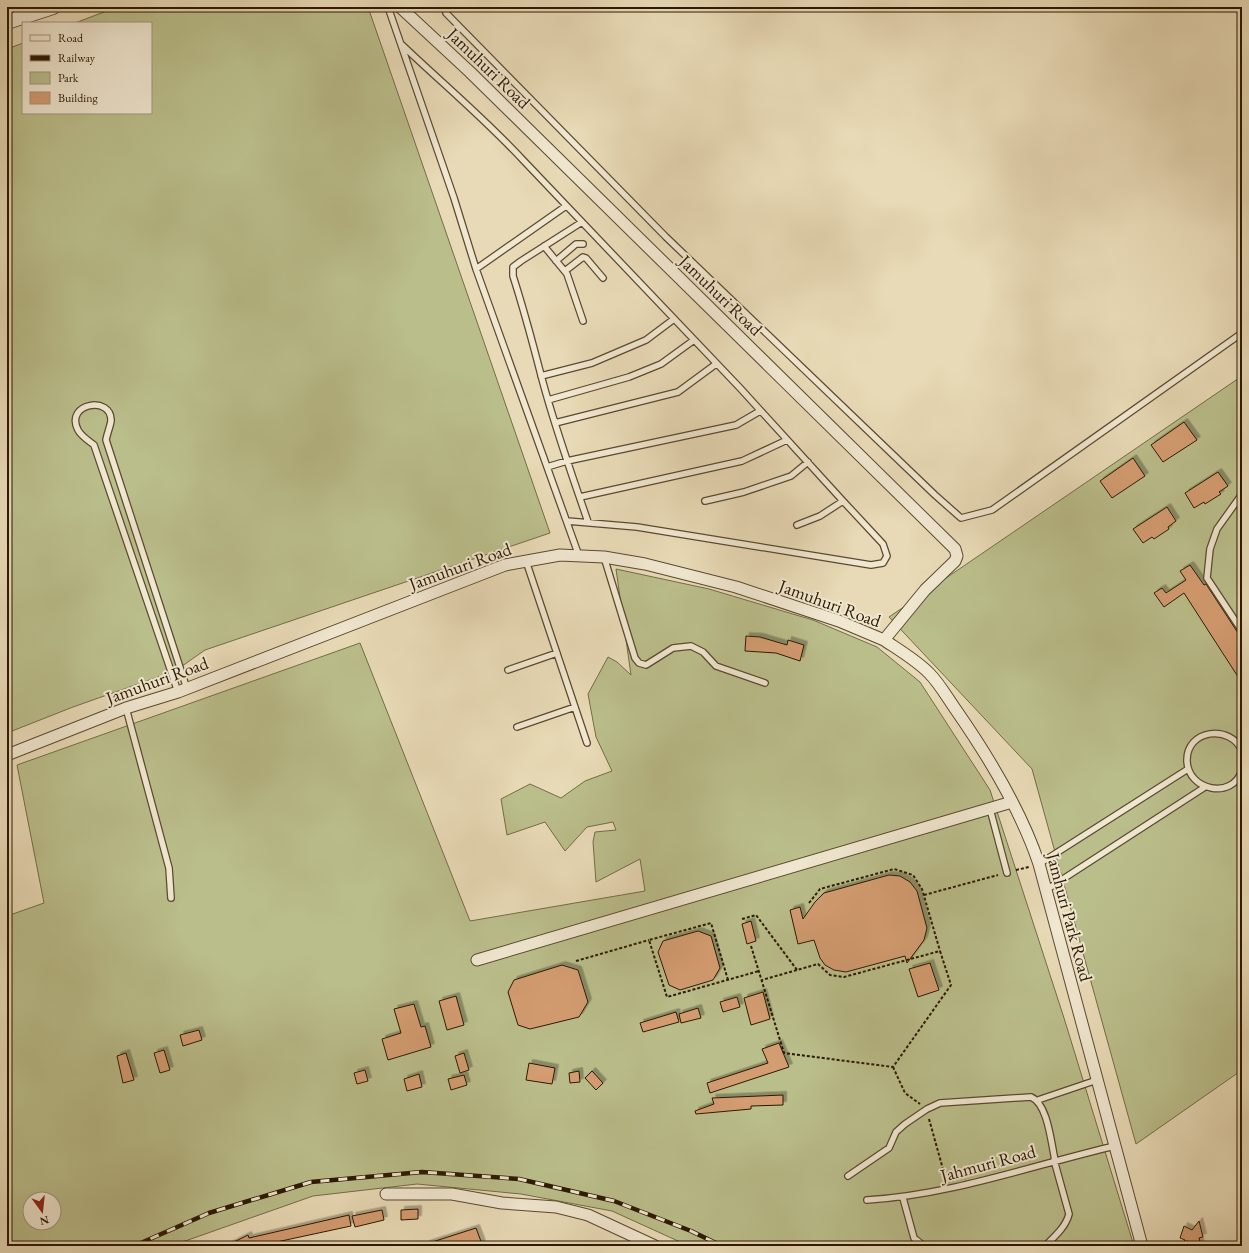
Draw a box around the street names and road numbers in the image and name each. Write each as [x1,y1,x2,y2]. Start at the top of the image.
street label: Jamuhuri Road [441,21,536,114]
street label: Jamuhuri Road [673,248,768,341]
street label: Jamuhuri Road [404,537,515,596]
street label: Jamuhuri Road [774,573,885,632]
street label: Jamuhuri Road [101,651,212,710]
street label: Jamhuri Park Road [1041,848,1098,985]
street label: Jahmuri Road [936,1139,1039,1187]

